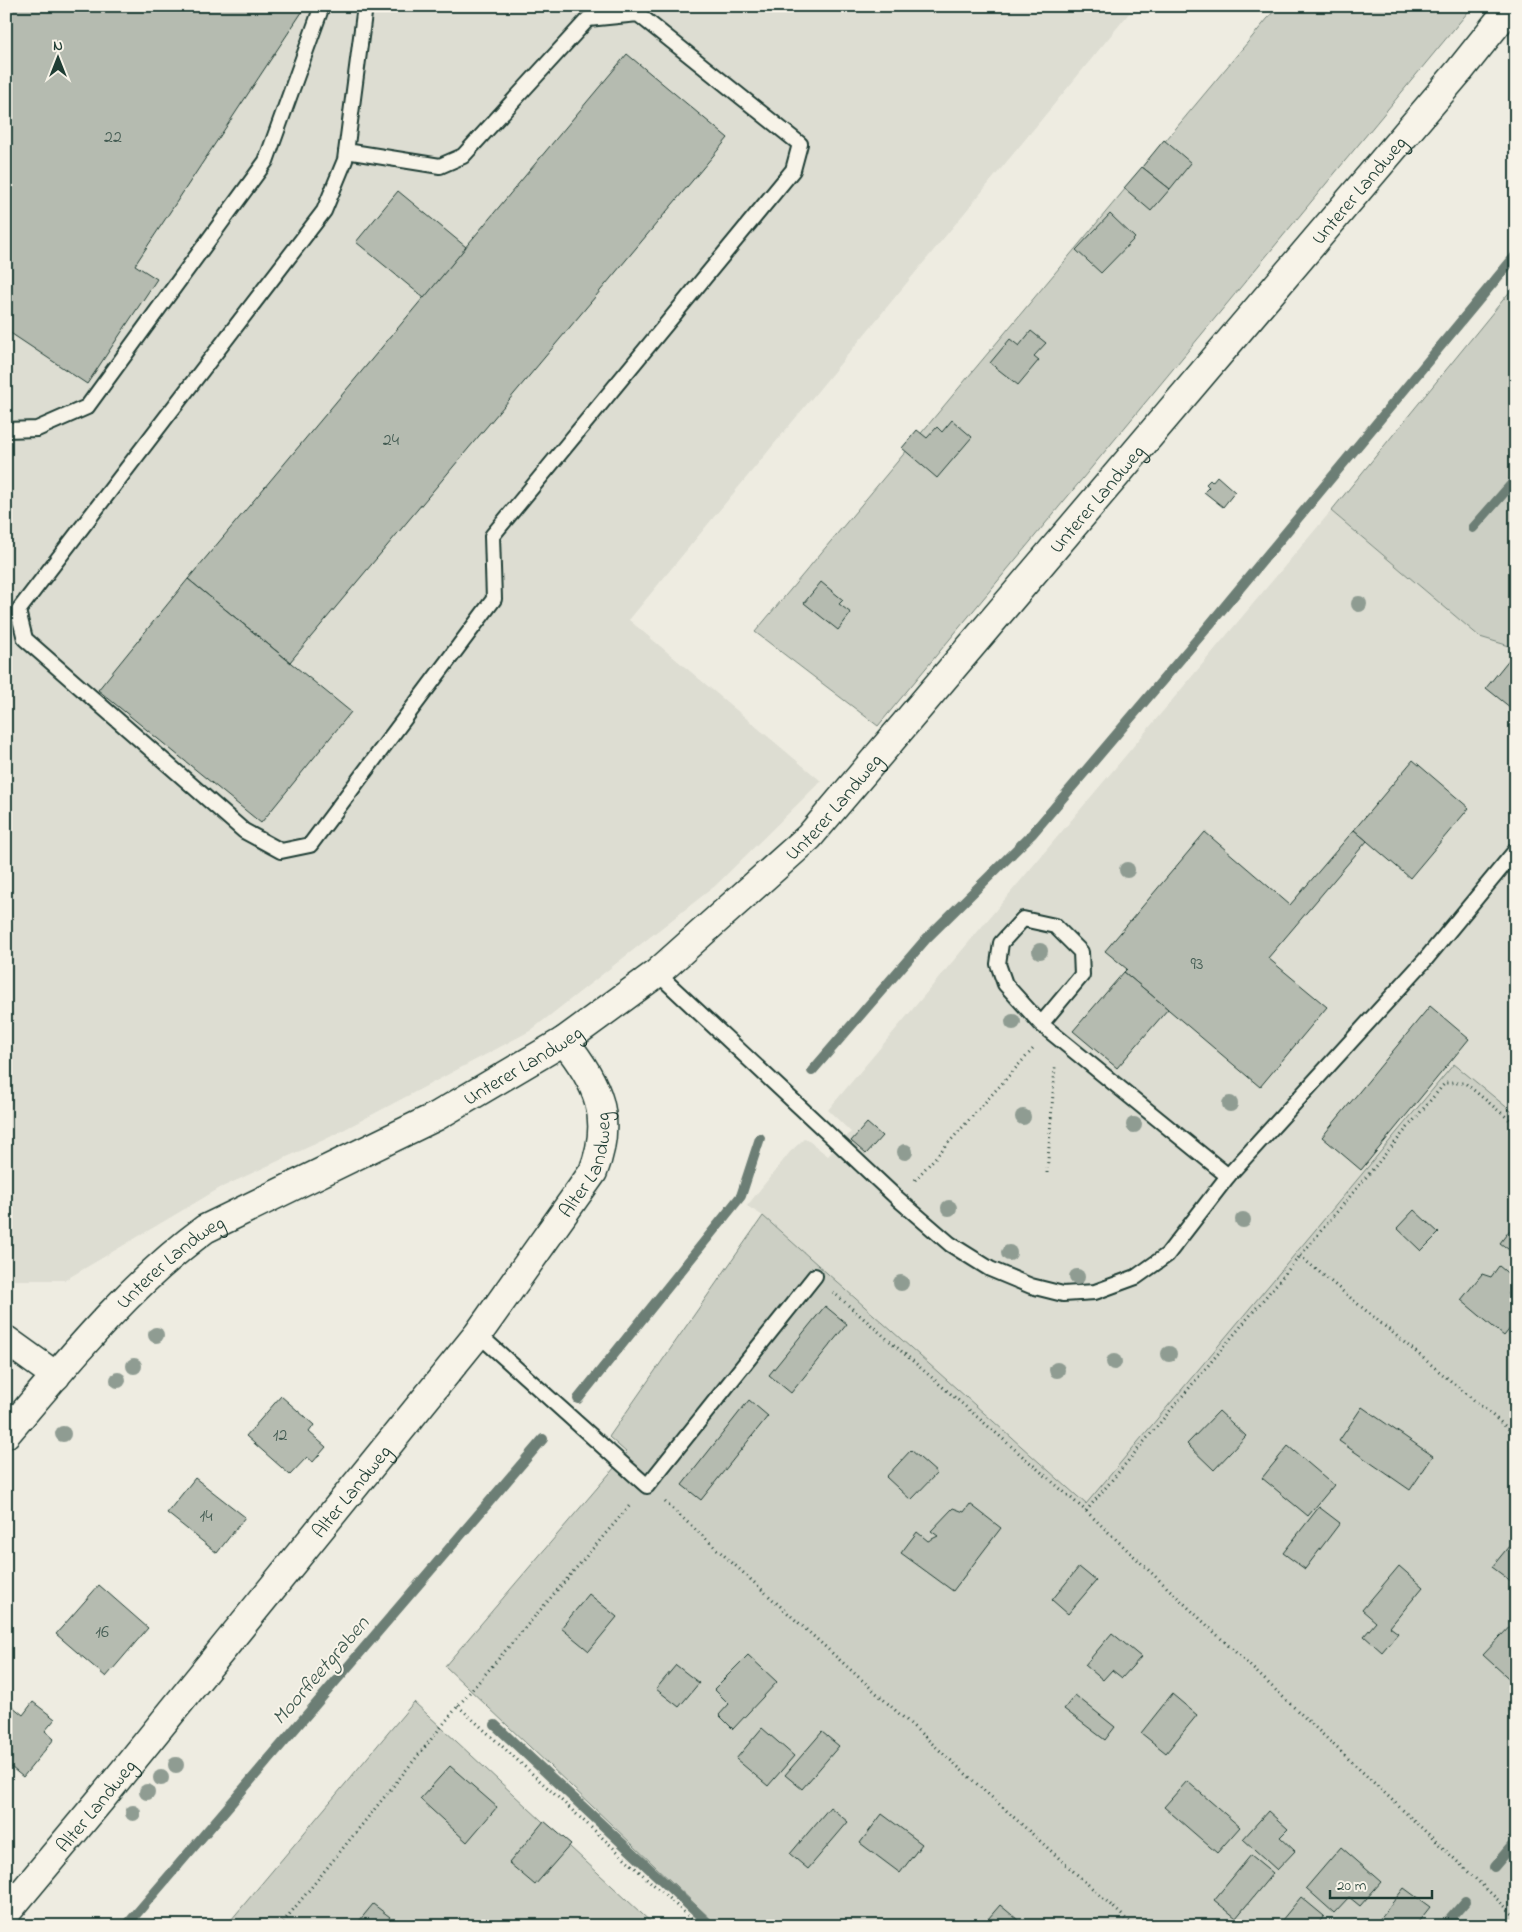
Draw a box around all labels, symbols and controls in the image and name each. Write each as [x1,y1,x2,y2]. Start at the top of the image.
north arrow [32,32,82,82]
text: N [53,36,63,57]
house number: 22 [104,125,122,151]
street label: Unterer Landweg [1305,131,1416,252]
house number: 24 [383,428,400,454]
street label: Unterer Landweg [1043,439,1154,561]
street label: Unterer Landweg [780,748,892,869]
house number: 93 [1191,952,1203,978]
street label: Unterer Landweg [458,1020,590,1114]
street label: Alter Landweg [553,1111,620,1224]
street label: Unterer Landweg [111,1209,231,1317]
house number: 12 [273,1423,287,1449]
street label: Alter Landweg [306,1439,400,1546]
house number: 14 [199,1504,213,1530]
water label: Moorfleetgraben [266,1610,379,1733]
house number: 16 [95,1620,109,1646]
street label: Alter Landweg [50,1754,145,1860]
scale bar [1330,1867,1432,1899]
text: 20 m [1337,1875,1367,1897]

